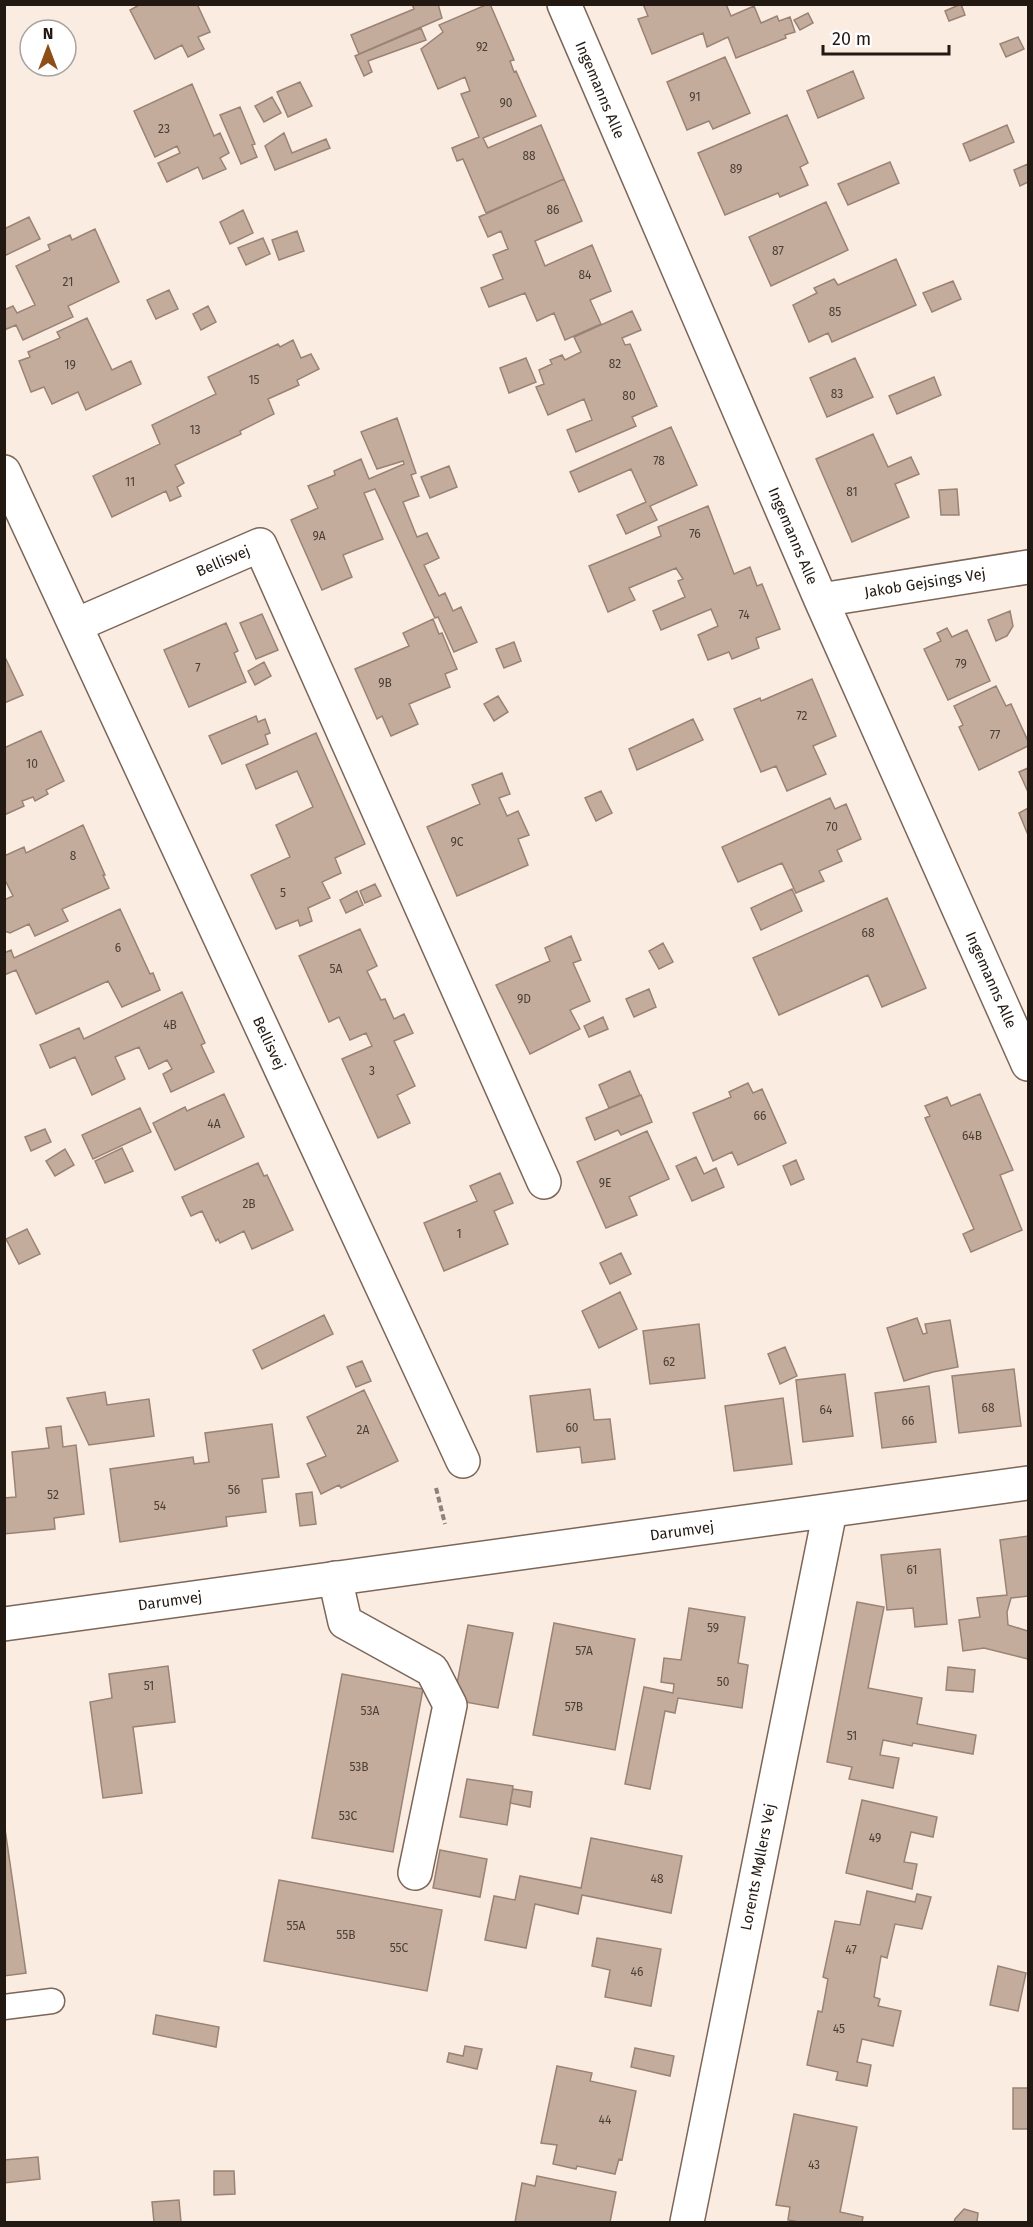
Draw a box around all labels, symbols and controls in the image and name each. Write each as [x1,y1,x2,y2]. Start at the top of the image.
north arrow [18,18,78,78]
scale bar [823,18,949,56]
text: N [43,24,53,43]
text: 20 m [832,28,871,50]
street label: Ingemanns Alle [571,39,629,141]
house number: 92 [476,40,488,54]
house number: 91 [689,90,701,104]
house number: 90 [500,96,513,110]
house number: 23 [158,122,170,136]
house number: 88 [522,149,536,163]
house number: 89 [730,162,742,176]
house number: 86 [546,203,560,217]
house number: 87 [772,244,784,258]
house number: 84 [579,268,592,282]
house number: 21 [63,275,73,289]
house number: 85 [829,305,841,319]
house number: 82 [609,357,621,371]
house number: 19 [64,358,76,372]
house number: 15 [248,373,260,387]
house number: 83 [831,387,843,401]
house number: 80 [622,389,636,403]
house number: 13 [189,423,201,437]
house number: 78 [653,454,665,468]
house number: 11 [125,475,135,489]
street label: Ingemanns Alle [764,485,822,587]
house number: 81 [846,485,858,499]
house number: 76 [689,527,701,541]
house number: 9A [312,529,326,543]
street label: Bellisvej [193,542,253,580]
street label: Jakob Gejsings Vej [863,565,987,601]
house number: 74 [738,608,750,622]
house number: 79 [955,657,967,671]
house number: 7 [195,661,201,675]
house number: 9B [378,676,392,690]
house number: 72 [796,709,808,723]
house number: 77 [990,728,1000,742]
house number: 10 [26,757,38,771]
house number: 70 [826,820,838,834]
house number: 9C [450,835,464,849]
house number: 8 [70,849,77,863]
house number: 5 [280,886,286,900]
house number: 68 [861,926,875,940]
street label: Ingemanns Alle [962,929,1020,1031]
house number: 6 [115,941,121,955]
house number: 5A [330,962,343,976]
house number: 9D [517,992,531,1006]
street label: Bellisvej [249,1013,289,1073]
house number: 4B [163,1018,177,1032]
house number: 3 [369,1064,375,1078]
house number: 66 [754,1109,766,1123]
house number: 4A [207,1117,221,1131]
house number: 64B [962,1129,982,1143]
house number: 9E [599,1176,611,1190]
house number: 2B [242,1197,256,1211]
house number: 1 [456,1227,462,1241]
house number: 62 [663,1355,675,1369]
house number: 68 [981,1401,995,1415]
house number: 64 [820,1403,833,1417]
house number: 66 [902,1414,914,1428]
house number: 60 [565,1421,579,1435]
house number: 2A [357,1423,370,1437]
house number: 56 [228,1483,240,1497]
house number: 52 [47,1488,59,1502]
house number: 54 [154,1499,167,1513]
street label: Darumvej [649,1518,715,1544]
house number: 61 [906,1563,918,1577]
street label: Darumvej [137,1588,203,1614]
house number: 59 [707,1621,719,1635]
house number: 57A [575,1644,593,1658]
house number: 50 [717,1675,730,1689]
house number: 51 [144,1679,154,1693]
house number: 57B [565,1700,583,1714]
house number: 53A [361,1704,380,1718]
house number: 51 [847,1729,857,1743]
house number: 53B [349,1760,369,1774]
street label: Lorents Møllers Vej [737,1802,779,1932]
house number: 53C [339,1809,358,1823]
house number: 49 [869,1831,881,1845]
house number: 48 [651,1872,664,1886]
house number: 55A [287,1919,306,1933]
house number: 55B [336,1928,356,1942]
house number: 55C [390,1941,409,1955]
house number: 47 [845,1943,857,1957]
house number: 46 [631,1965,643,1979]
house number: 45 [833,2022,845,2036]
house number: 44 [599,2113,612,2127]
house number: 43 [808,2158,820,2172]

